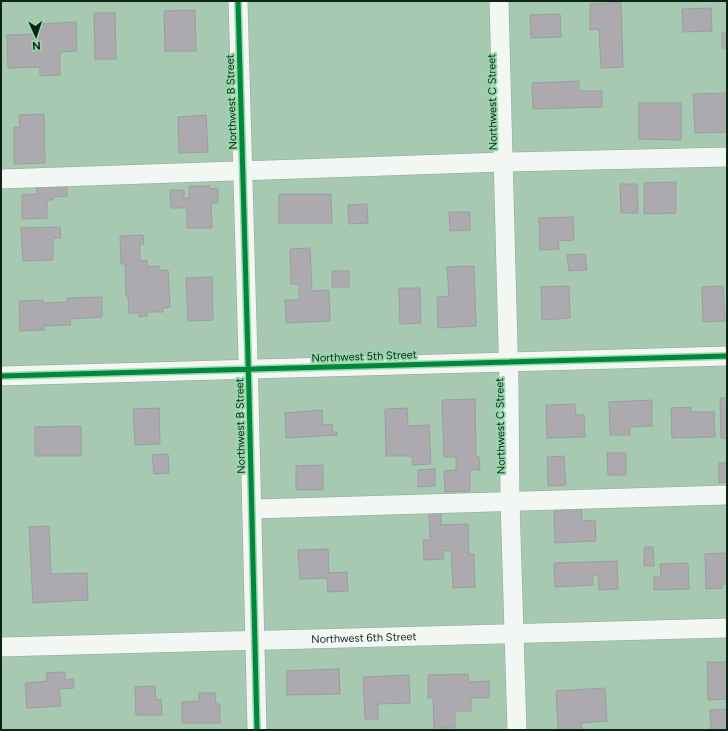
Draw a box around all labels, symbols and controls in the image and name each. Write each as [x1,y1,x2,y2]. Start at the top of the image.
north arrow [16,16,56,56]
text: N [32,39,41,52]
street label: Northwest C Street [485,53,500,150]
street label: Northwest B Street [223,54,240,150]
street label: Northwest 5th Street [311,348,417,365]
street label: Northwest C Street [493,377,508,474]
street label: Northwest B Street [233,378,248,474]
street label: Northwest 6th Street [311,630,417,646]

